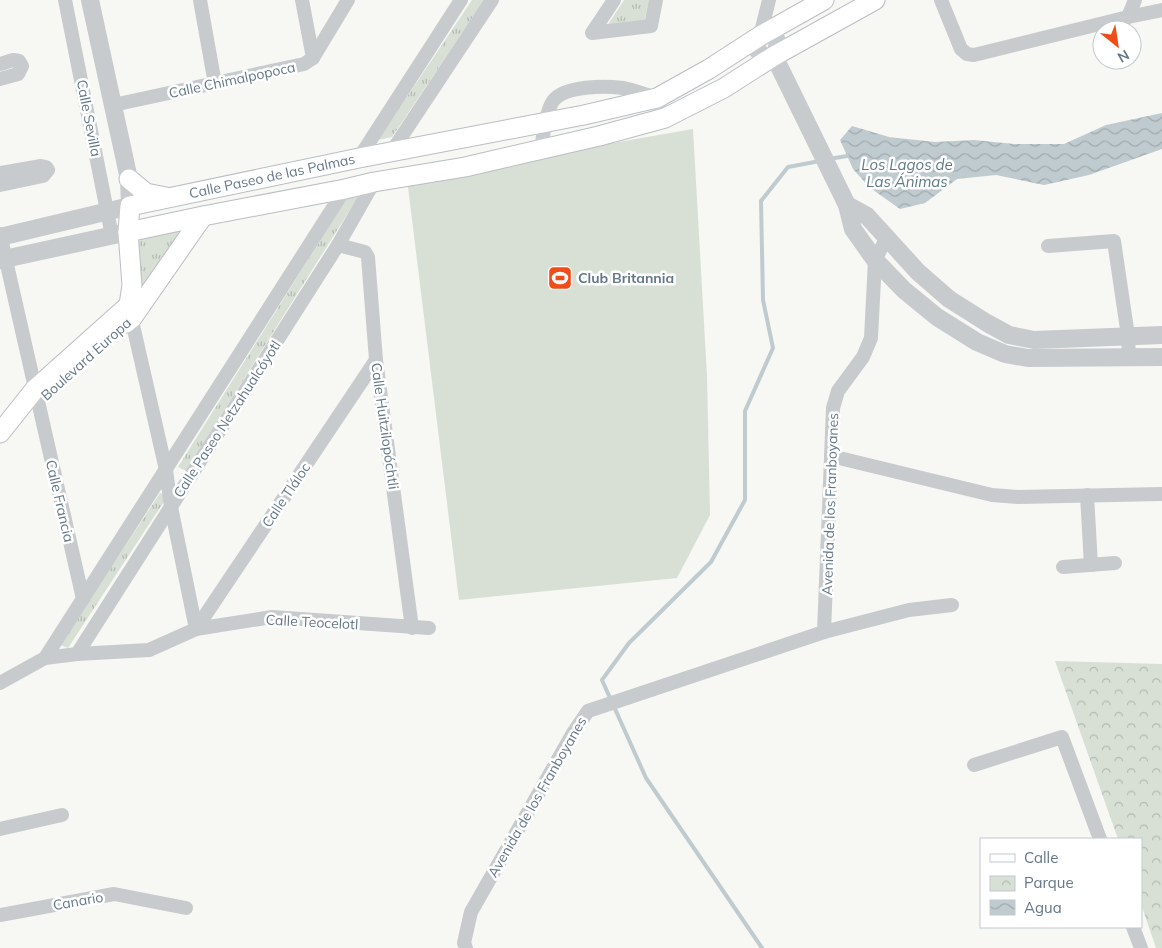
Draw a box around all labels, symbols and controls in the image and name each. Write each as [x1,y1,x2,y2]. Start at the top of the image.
north arrow [1092,20,1142,70]
text: N [1114,46,1133,67]
street label: Calle Chimalpopoca [167,58,297,102]
street label: Calle Sevilla [73,78,105,158]
street label: Calle Paseo de las Palmas [187,150,357,202]
water label: Los Lagos de Las Ánimas [861,155,953,191]
sports icon: Club Britannia [547,265,573,291]
place label: Club Britannia [578,269,674,287]
street label: Boulevard Europa [37,314,135,404]
street label: Calle Paseo Netzahualcóyotl [169,337,285,501]
street label: Calle Huitzilopóchtli [367,361,403,491]
street label: Avenida de los Franboyanes [818,412,842,596]
street label: Calle Francia [42,458,78,544]
street label: Calle Tláloc [258,459,314,531]
street label: Calle Teocelotl [265,611,359,633]
street label: Avenida de los Franboyanes [484,713,590,881]
legend [980,838,1142,928]
text: Calle [1024,848,1058,867]
text: Parque [1024,873,1074,892]
street label: Canario [51,888,105,914]
text: Agua [1024,898,1062,917]

